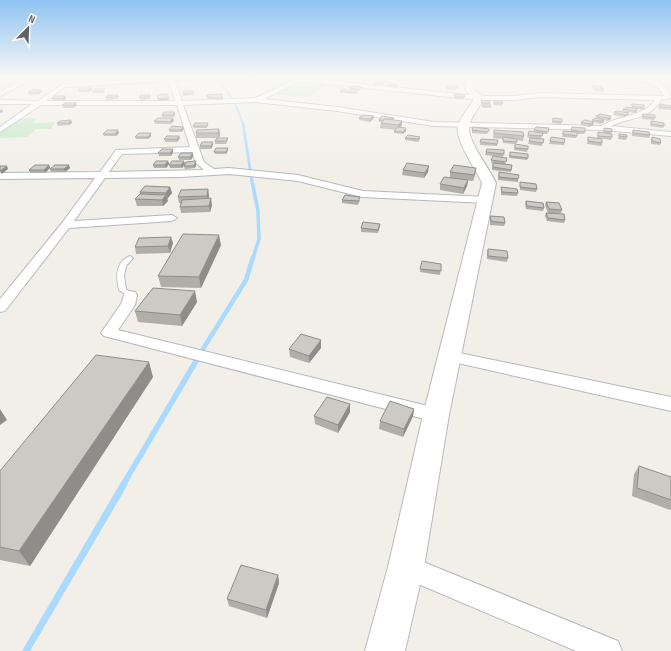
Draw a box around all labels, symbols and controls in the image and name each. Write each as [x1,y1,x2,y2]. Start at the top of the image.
north arrow [8,8,48,48]
text: N [26,12,37,26]

